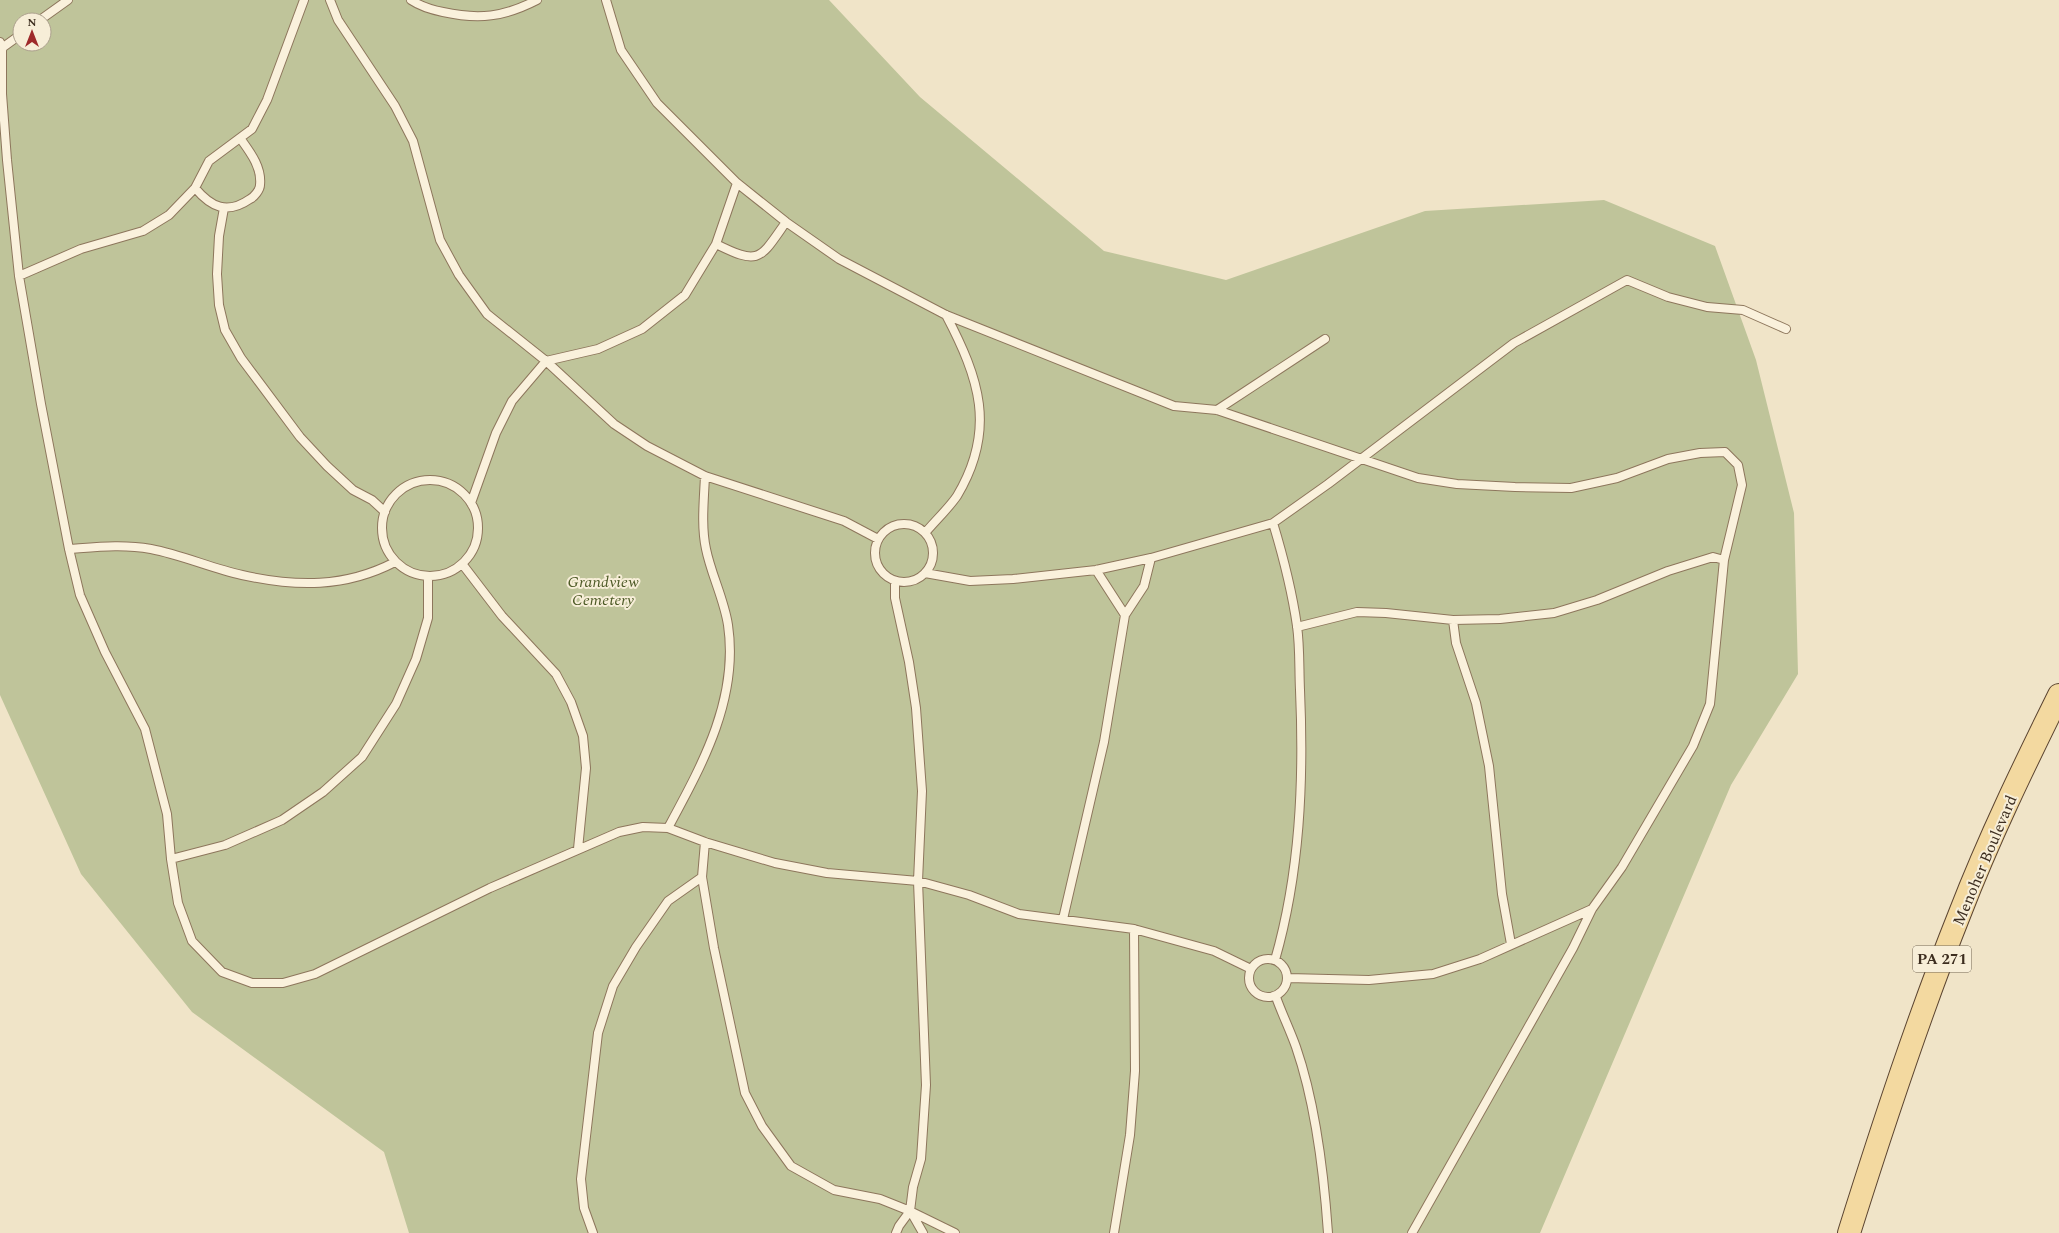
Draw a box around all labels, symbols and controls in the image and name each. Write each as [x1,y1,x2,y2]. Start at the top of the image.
north arrow [12,12,52,52]
text: N [28,14,37,31]
park label: Grandview Cemetery [567,570,639,612]
street label: Menoher Boulevard [1947,791,2023,930]
road number: PA 271 [1913,946,1971,972]

